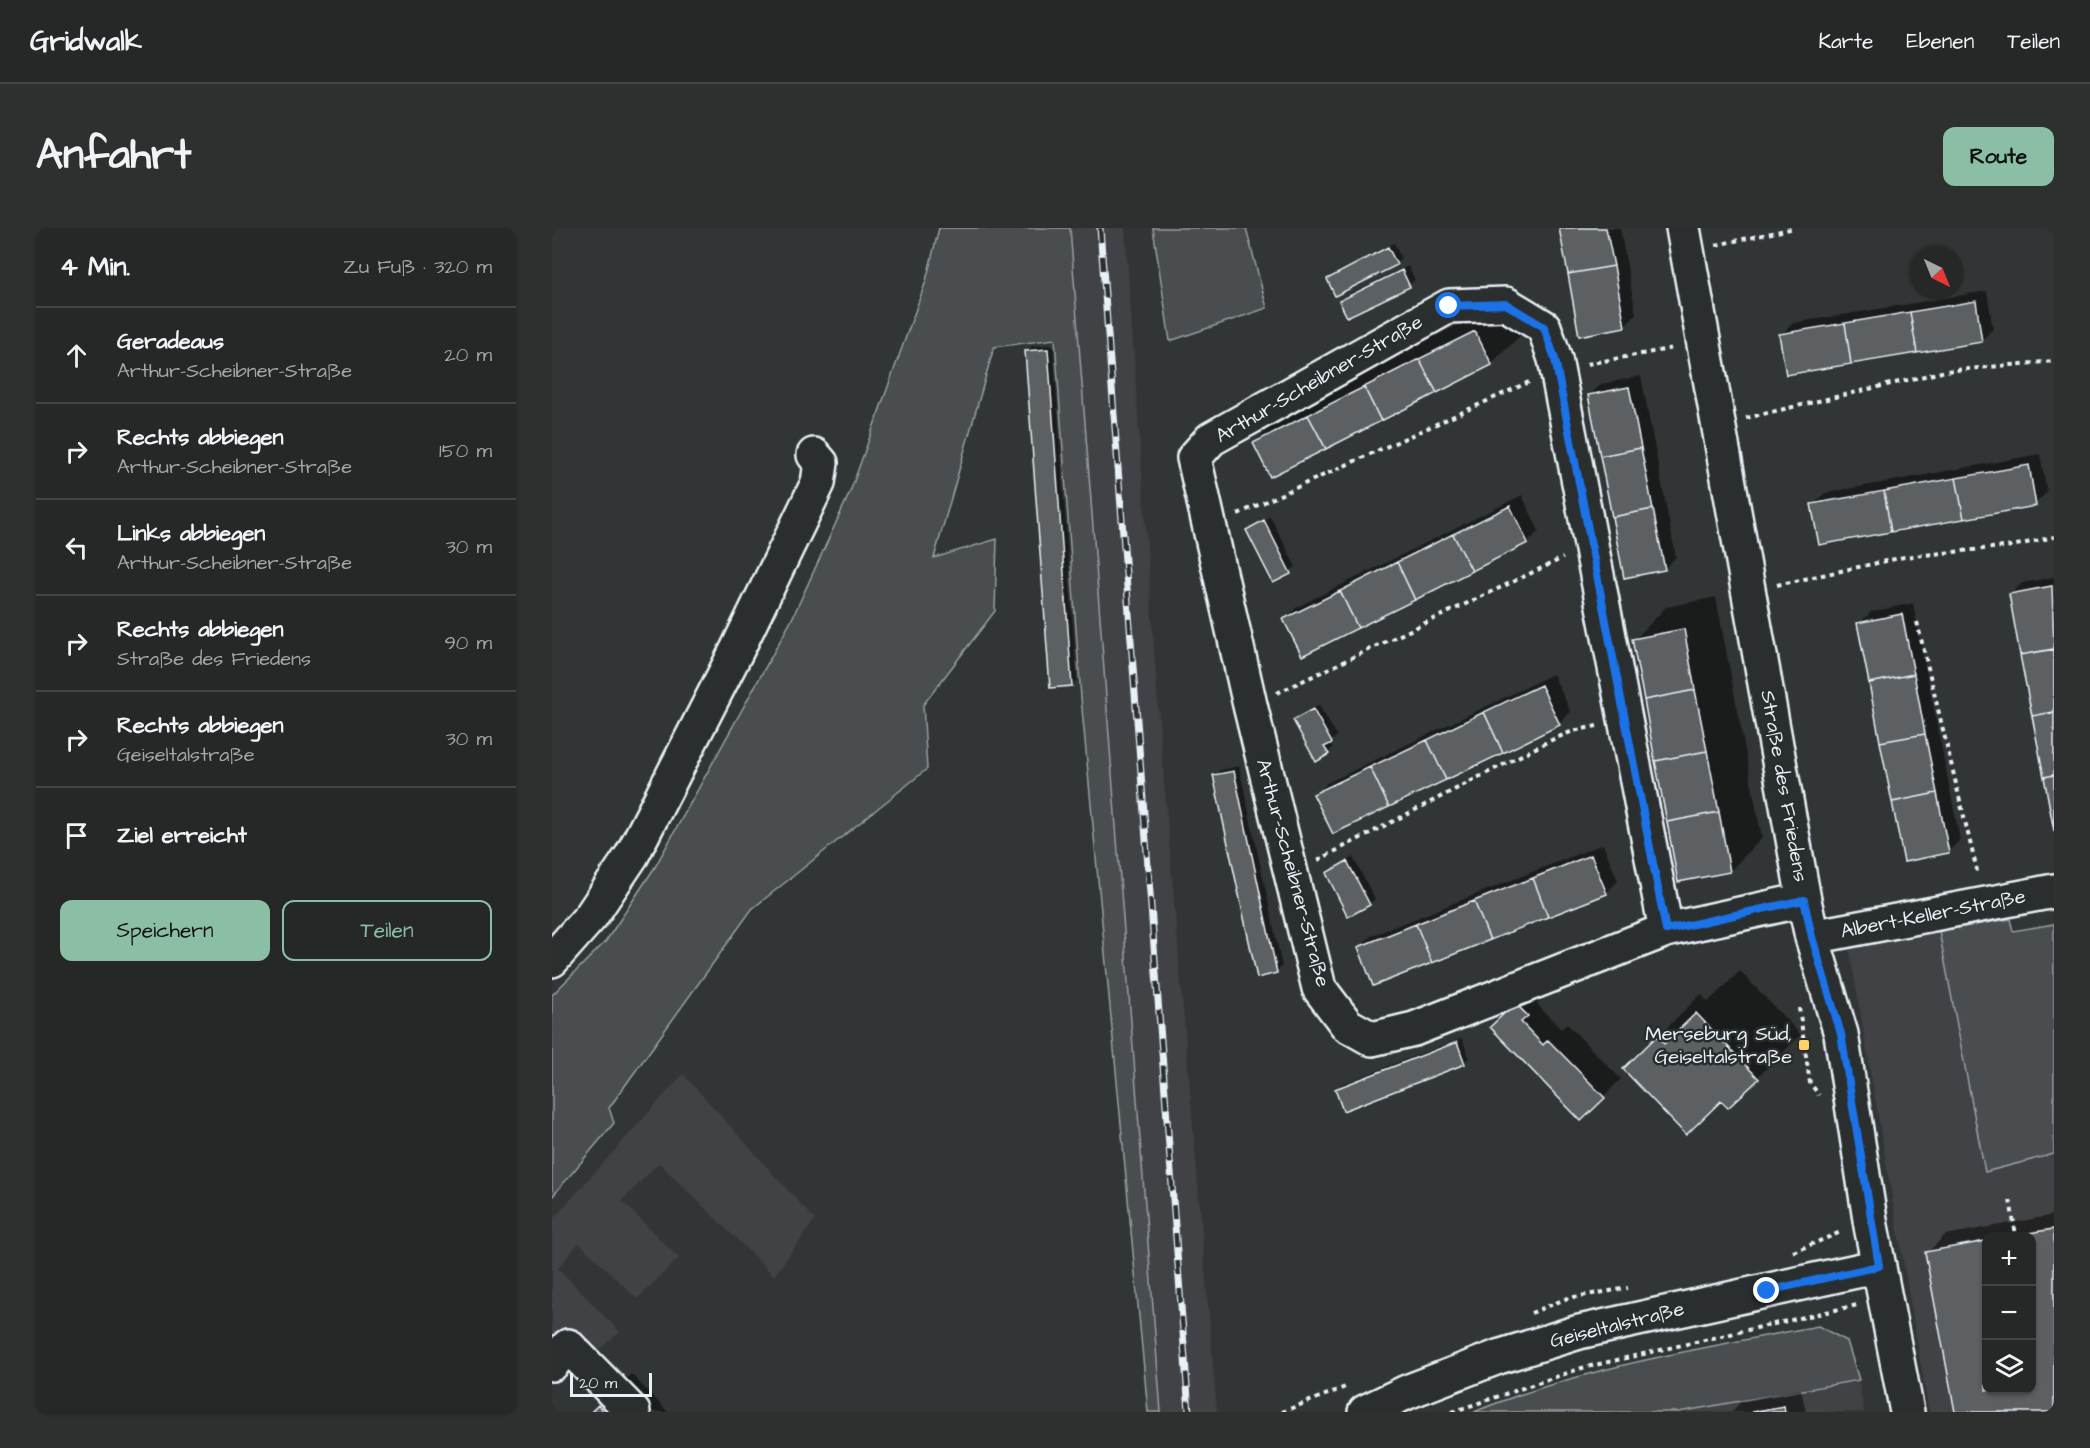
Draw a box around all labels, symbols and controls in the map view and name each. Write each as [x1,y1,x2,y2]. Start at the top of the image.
text: Gridwalk [30,22,142,61]
text: Karte [1818,27,1873,56]
text: Ebenen [1906,27,1974,56]
text: Teilen [2007,27,2060,56]
text: Anfahrt [36,127,191,185]
button: Route [1943,127,2054,186]
north arrow [1910,246,1964,300]
text: 4 Min. [60,249,130,285]
text: Zu Fuß · 320 m [343,253,492,281]
route start [1435,292,1461,318]
street label: Arthur-Scheibner-Straße [1210,308,1428,450]
text: Geradeaus [117,326,224,357]
icon: ahead [60,339,93,372]
text: 20 m [444,341,492,369]
text: Arthur-Scheibner-Straße [117,357,352,385]
text: Rechts abbiegen [117,422,284,453]
icon: right [60,435,93,468]
text: 150 m [439,437,492,465]
text: Arthur-Scheibner-Straße [117,453,352,481]
text: Links abbiegen [117,518,265,549]
icon: left [60,531,93,564]
text: 30 m [446,533,492,561]
text: Arthur-Scheibner-Straße [117,549,352,577]
text: Rechts abbiegen [117,614,284,645]
icon: right [60,627,93,660]
text: 90 m [444,629,492,657]
text: Straße des Friedens [117,645,311,673]
street label: Straße des Friedens [1753,688,1815,884]
text: Rechts abbiegen [117,710,284,741]
icon: right [60,723,93,756]
text: 30 m [446,725,492,753]
text: Geiseltalstraße [117,741,254,769]
street label: Arthur-Scheibner-Straße [1249,756,1337,990]
icon: arrive [60,819,93,852]
text: Ziel erreicht [117,820,247,851]
street label: Albert-Keller-Straße [1838,882,2028,946]
button: Speichern [60,900,270,961]
button: Teilen [282,900,492,961]
place label: Merseburg Süd, Geiseltalstraße [1645,1020,1792,1071]
marker: Merseburg Süd, Geiseltalstraße [1797,1038,1811,1052]
map controls [1982,1232,2036,1394]
button: + [1982,1232,2036,1286]
route end [1753,1277,1779,1303]
button: − [1982,1286,2036,1340]
street label: Geiseltalstraße [1547,1295,1687,1355]
button: layers [1982,1340,2036,1394]
scale bar [570,1370,652,1398]
text: 20 m [579,1372,617,1394]

